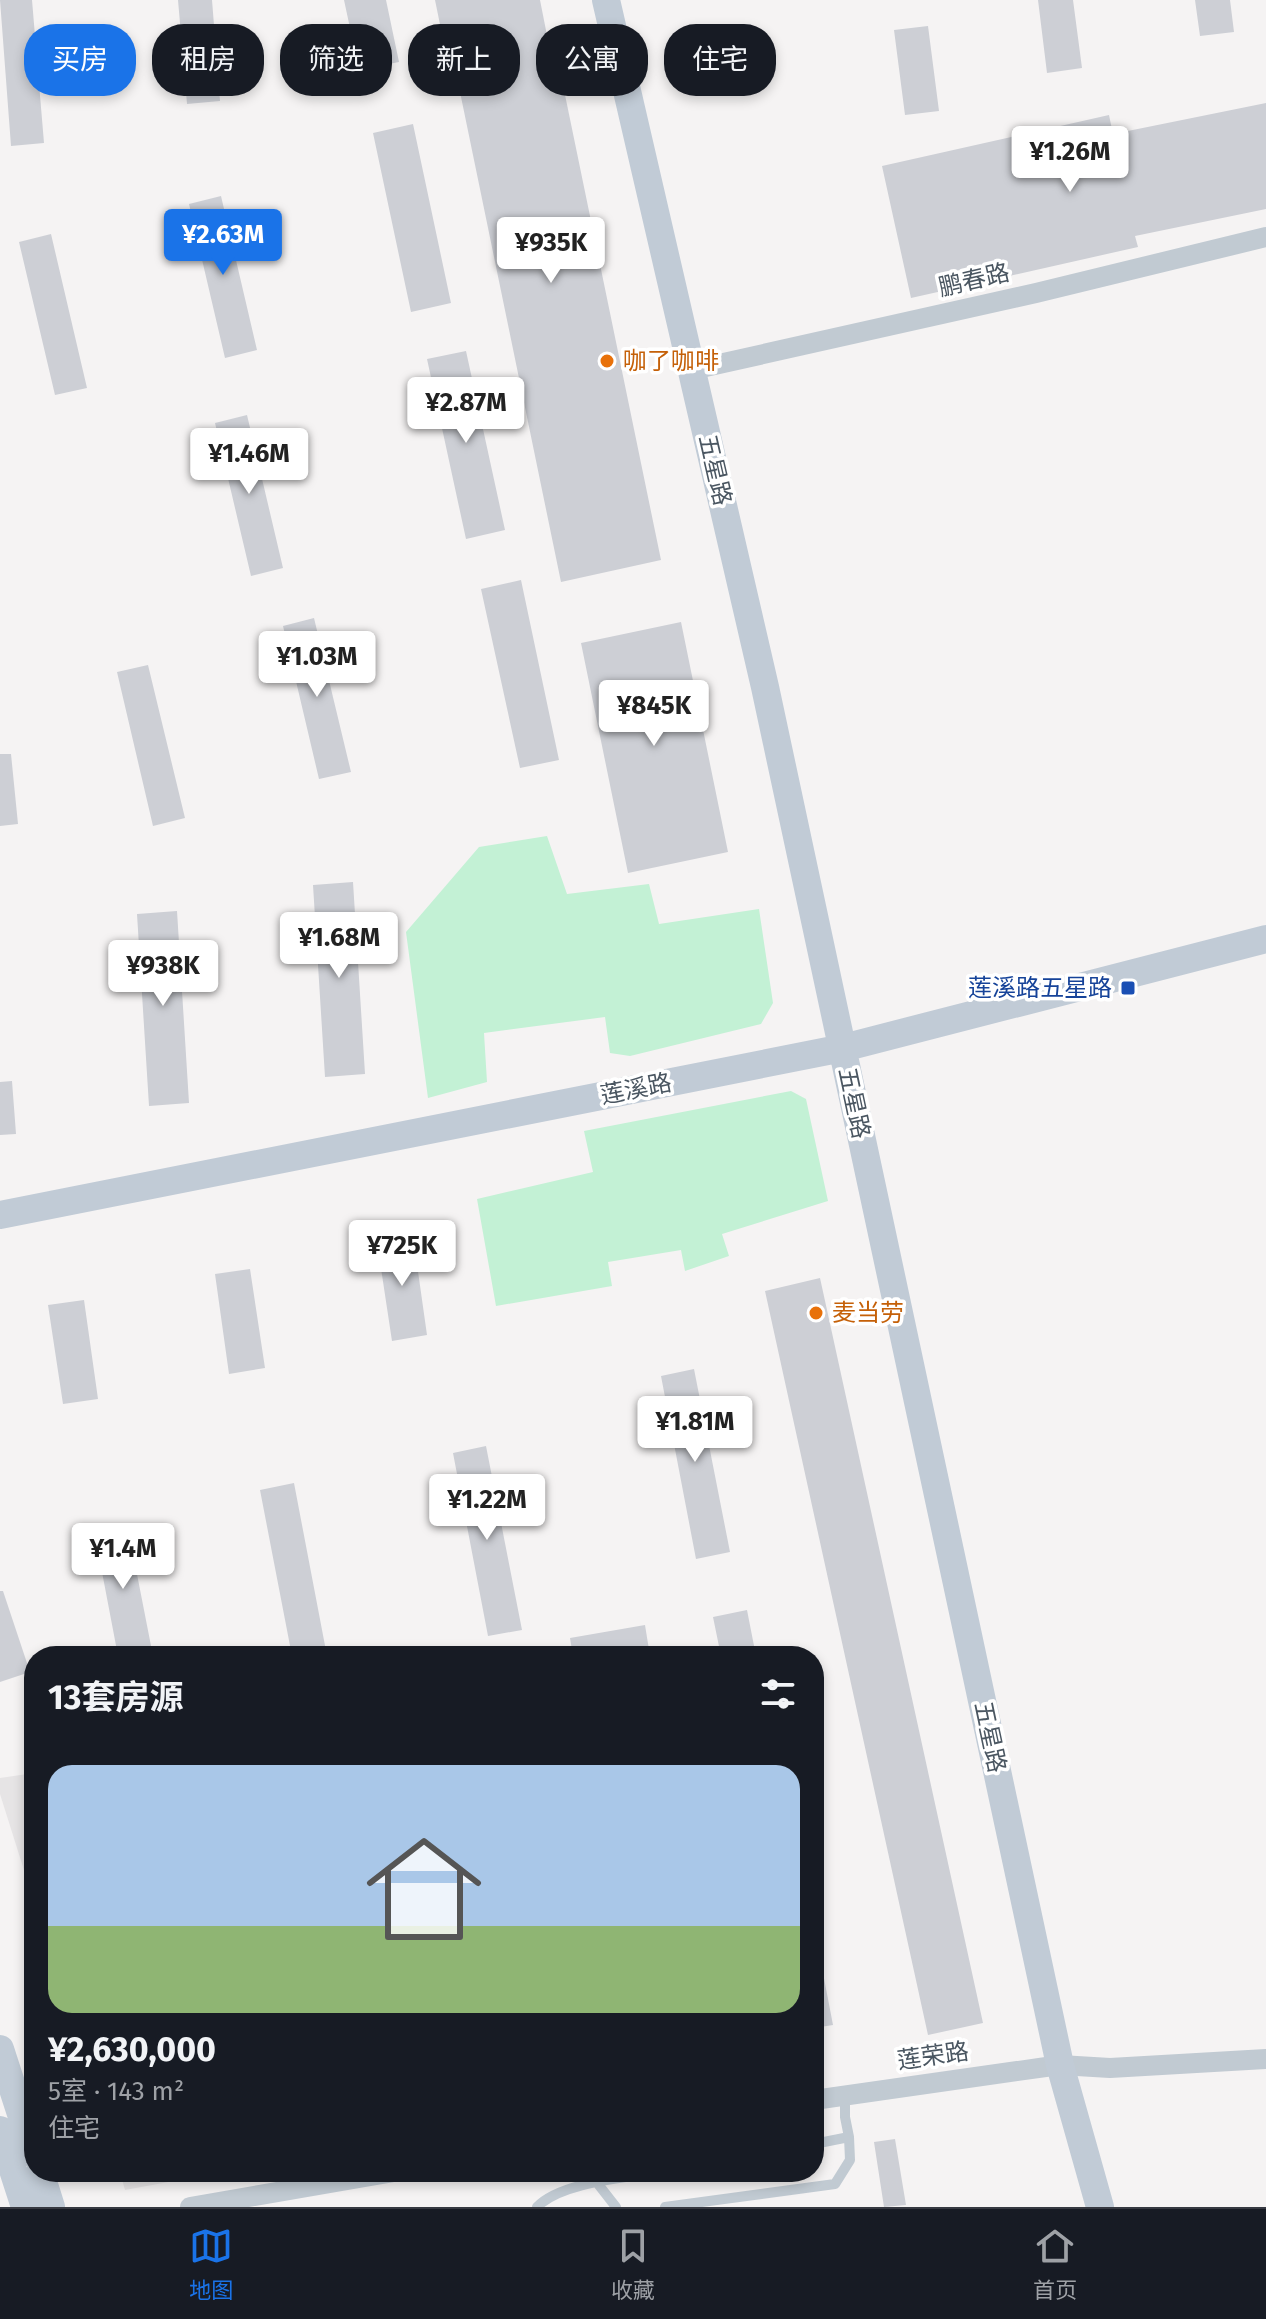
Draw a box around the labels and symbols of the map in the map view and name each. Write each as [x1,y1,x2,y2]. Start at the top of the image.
pin: ¥1.26M [1005,126,1135,194]
pin: ¥2.63M [158,209,288,277]
pin: ¥935K [495,217,607,285]
street label: 鹏春路 [936,258,1012,302]
place label: 咖了咖啡 [623,347,719,375]
marker: 咖了咖啡 [598,352,616,370]
pin: ¥2.87M [401,377,531,445]
pin: ¥1.46M [184,428,314,496]
street label: 五星路 [693,432,737,508]
pin: ¥1.03M [252,631,382,699]
pin: ¥845K [598,680,710,748]
pin: ¥1.68M [274,912,404,980]
pin: ¥938K [107,940,219,1008]
place label: 莲溪路五星路 [968,974,1112,1002]
marker: 莲溪路五星路 [1119,979,1137,997]
street label: 五星路 [833,1065,875,1141]
street label: 莲溪路 [598,1068,674,1110]
pin: ¥725K [346,1220,458,1288]
place label: 麦当劳 [832,1299,904,1327]
marker: 麦当劳 [807,1304,825,1322]
pin: ¥1.81M [630,1396,760,1464]
pin: ¥1.22M [422,1474,552,1542]
pin: ¥1.4M [67,1523,179,1591]
street label: 五星路 [969,1699,1011,1775]
street label: 莲荣路 [895,2037,971,2075]

